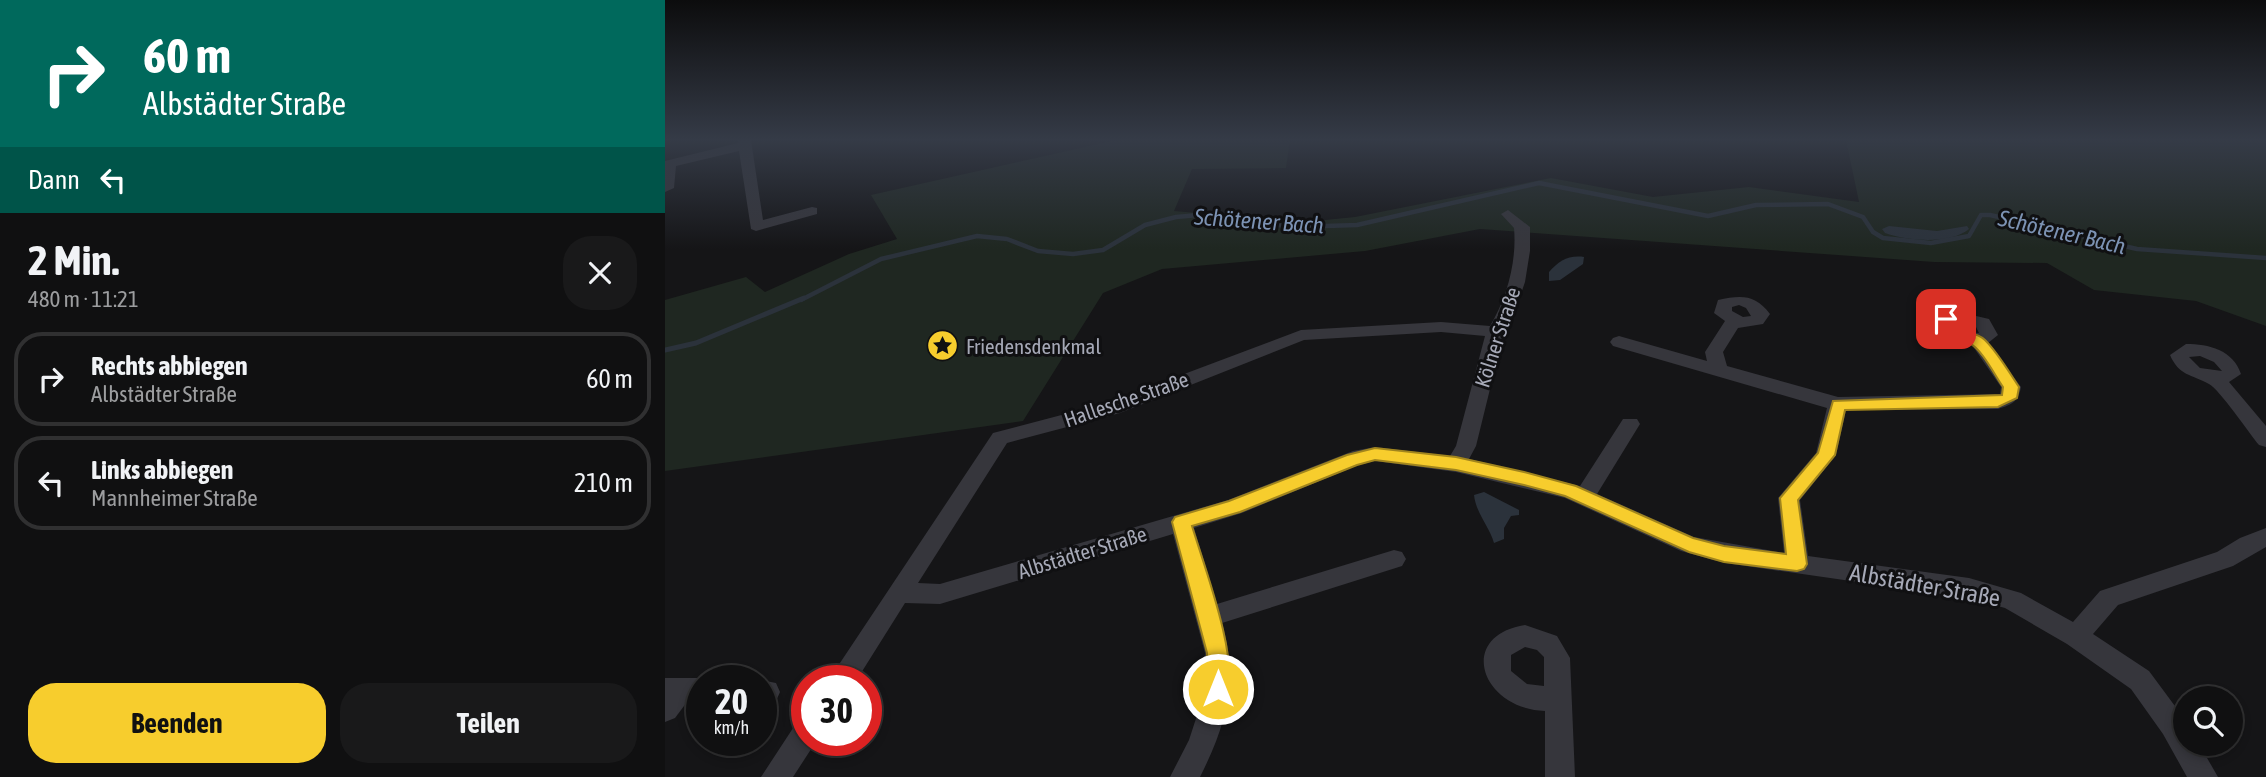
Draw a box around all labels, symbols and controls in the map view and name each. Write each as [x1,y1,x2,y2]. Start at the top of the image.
text: 60 m [143,27,231,83]
icon: right [28,28,119,119]
text: Albstädter Straße [143,85,346,122]
icon: left [94,161,132,199]
text: Dann [28,165,80,195]
water label: Schötener Bach [1192,203,1325,238]
water label: Schötener Bach [1995,205,2128,259]
text: 2 Min. [28,236,119,284]
button: close [563,236,637,310]
street label: Kölner Straße [1470,284,1524,390]
text: 480 m · 11:21 [28,286,139,312]
pin [1916,289,1976,349]
icon: arrive [1927,300,1965,338]
place icon: Friedensdenkmal [926,329,960,363]
place label: Friedensdenkmal [966,334,1101,358]
text: Rechts abbiegen [91,351,248,381]
icon: right [32,360,70,398]
text: 60 m [586,364,633,394]
street label: Hallesche Straße [1061,366,1191,432]
text: Albstädter Straße [91,381,237,407]
text: Links abbiegen [91,455,233,485]
icon: left [32,464,70,502]
text: 210 m [574,468,633,498]
text: Mannheimer Straße [91,485,258,511]
street label: Albstädter Straße [1015,521,1149,583]
street label: Albstädter Straße [1848,558,2002,612]
position arrow [1181,652,1255,726]
speed limit sign: 30 [791,665,882,756]
text: 20 [715,681,748,721]
button: Beenden [28,683,326,763]
button: Teilen [340,683,637,763]
map controls [2173,686,2243,756]
button: search [2173,686,2243,756]
text: km/h [714,717,749,738]

